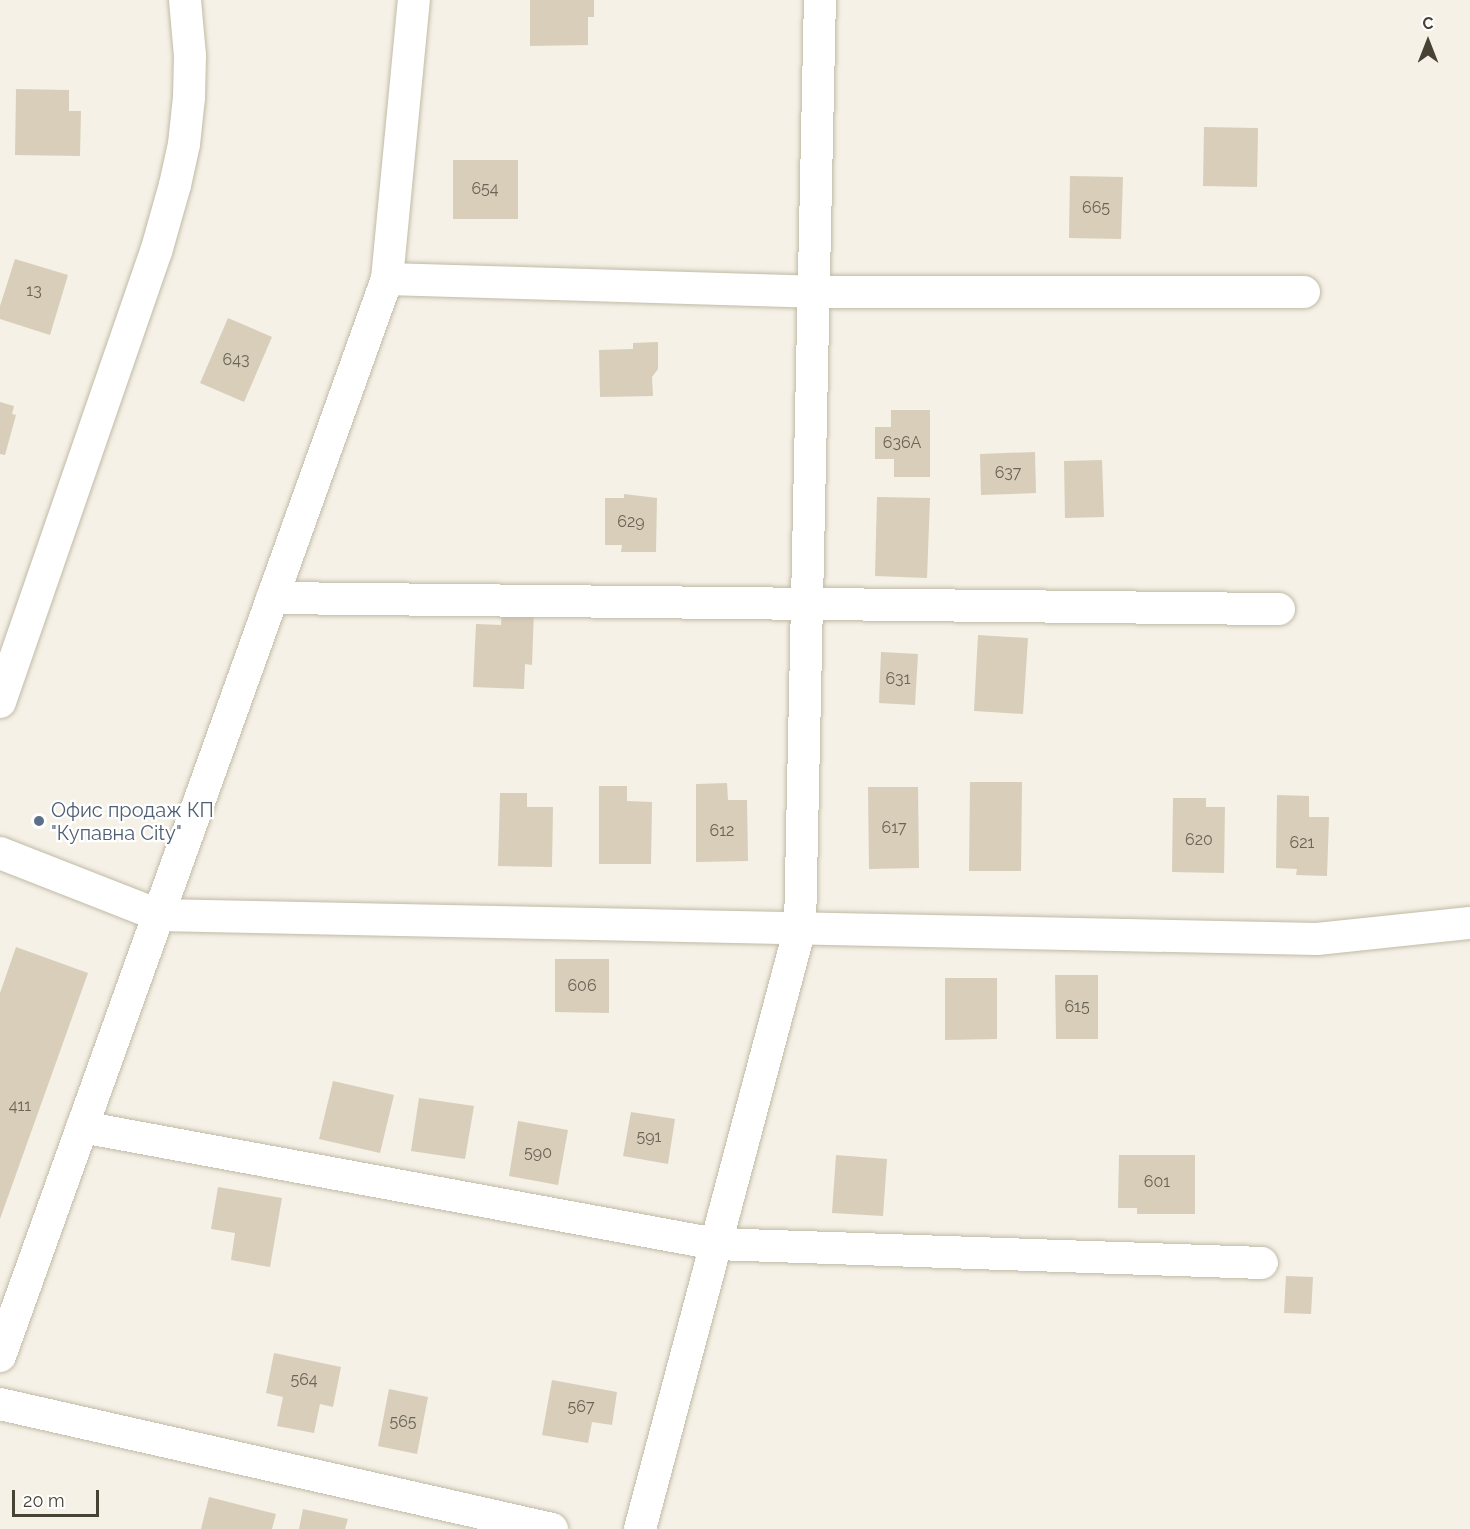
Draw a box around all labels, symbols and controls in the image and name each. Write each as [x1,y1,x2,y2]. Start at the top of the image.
north arrow [1398,12,1458,72]
text: С [1423,14,1433,33]
house number: 654 [471,179,499,199]
house number: 665 [1082,198,1110,218]
house number: 13 [26,281,42,301]
house number: 643 [223,350,249,370]
house number: 636А [883,433,921,453]
house number: 637 [995,463,1021,483]
house number: 629 [617,512,645,532]
house number: 631 [885,669,911,689]
place label: Офис продаж КП "Купавна City" [51,798,214,845]
marker: Офис продаж КП "Купавна City" [32,814,46,828]
house number: 617 [882,818,906,838]
house number: 612 [710,821,734,841]
house number: 620 [1185,830,1213,850]
house number: 621 [1290,833,1314,853]
house number: 606 [567,976,597,996]
house number: 615 [1064,997,1090,1017]
house number: 411 [9,1096,31,1116]
house number: 591 [637,1127,661,1147]
house number: 590 [524,1143,552,1163]
house number: 601 [1144,1172,1170,1192]
house number: 564 [290,1370,318,1390]
house number: 567 [568,1397,594,1417]
house number: 565 [389,1412,417,1432]
scale bar [15,1478,102,1516]
text: 20 m [23,1490,65,1511]

